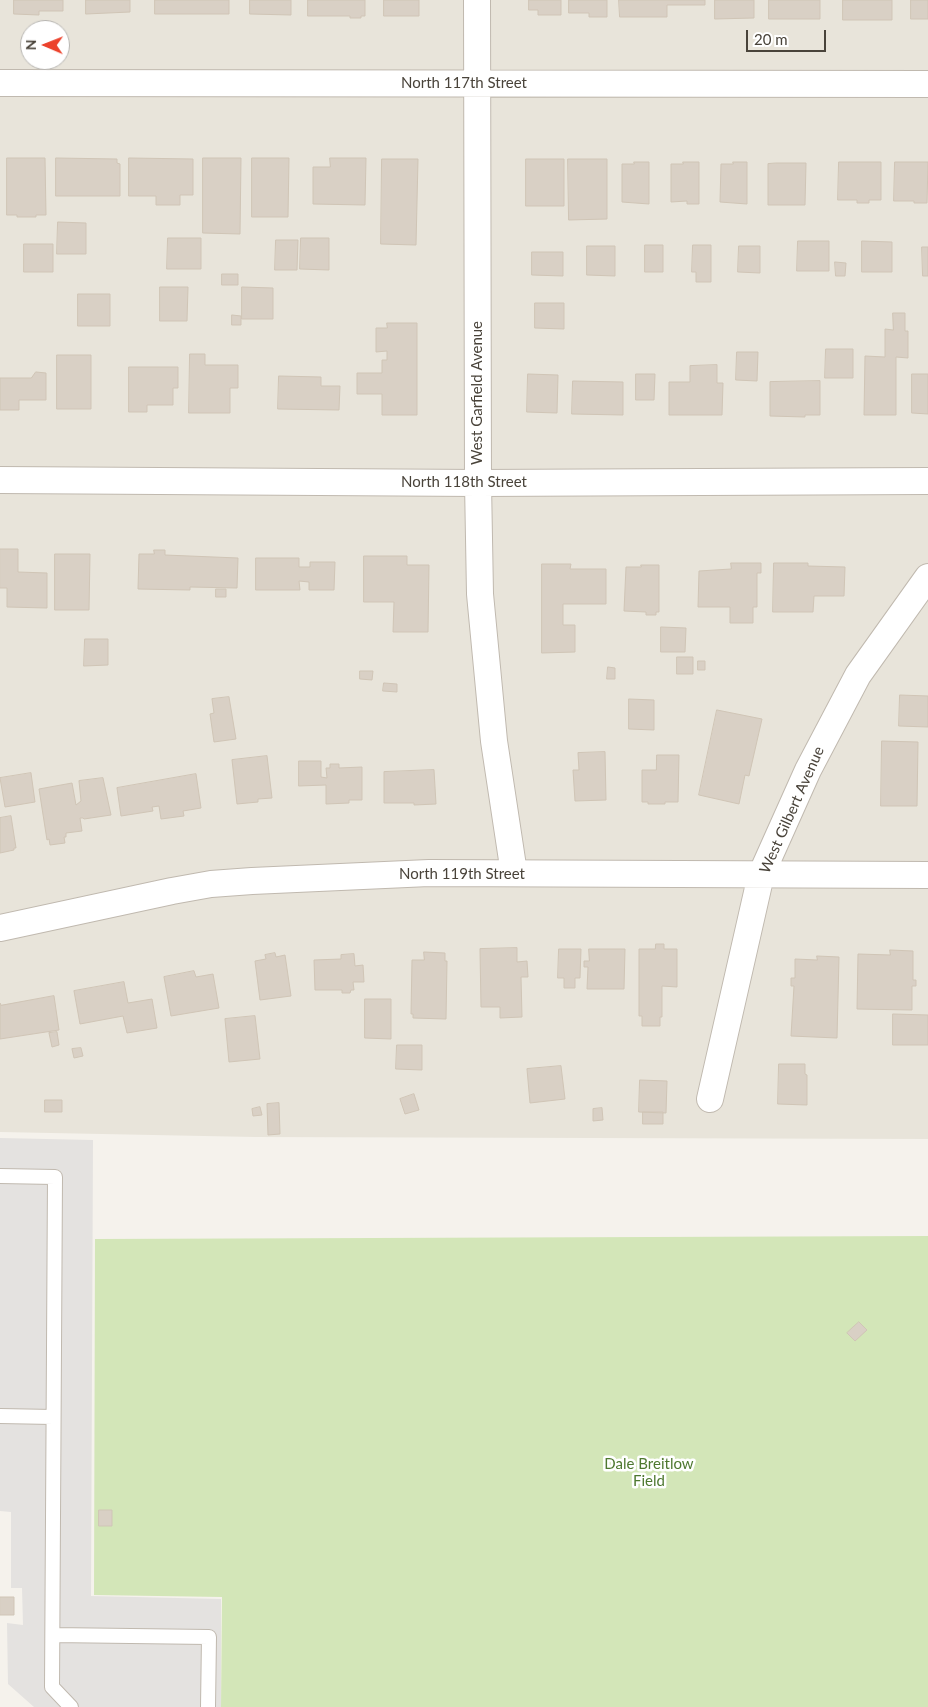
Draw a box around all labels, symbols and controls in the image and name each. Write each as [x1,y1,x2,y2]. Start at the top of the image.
north arrow [20,20,70,70]
scale bar [748,20,828,52]
text: 20 m [754,30,788,48]
text: N [22,39,39,50]
street label: North 117th Street [401,74,527,92]
street label: West Garfield Avenue [468,321,486,465]
street label: North 118th Street [401,473,527,491]
street label: West Gilbert Avenue [756,744,828,876]
street label: North 119th Street [399,865,525,883]
park label: Dale Breitlow Field [604,1455,694,1490]

